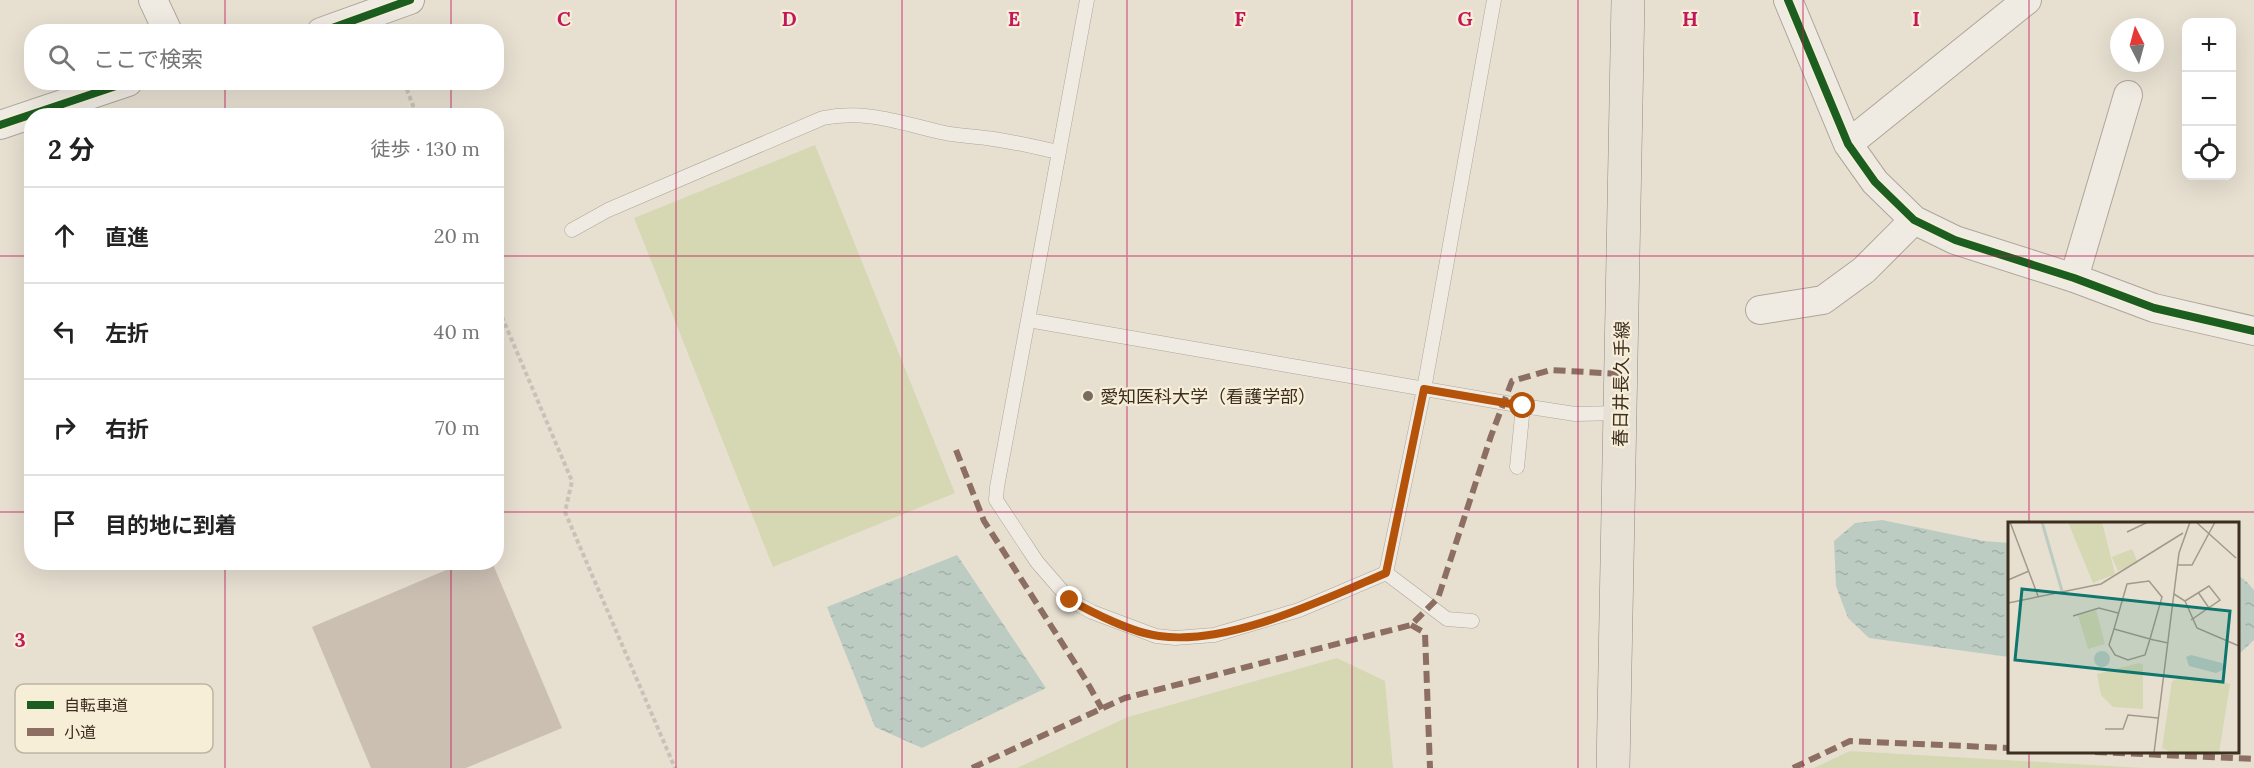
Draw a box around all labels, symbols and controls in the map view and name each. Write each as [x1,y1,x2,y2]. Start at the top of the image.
text: C [557,6,571,31]
text: D [781,6,797,31]
text: E [1008,6,1020,31]
text: F [1234,6,1246,31]
text: G [1457,6,1473,31]
text: H [1682,6,1698,31]
text: I [1912,6,1920,31]
north arrow [2110,18,2164,72]
map controls [2182,18,2236,180]
button: + [2182,18,2236,72]
search box [24,24,504,90]
icon: search [45,41,78,74]
text: ここで検索 [93,45,203,73]
button: − [2182,72,2236,126]
button: locate [2182,126,2236,180]
text: 2 分 [48,133,95,166]
text: 徒歩 · 130 m [371,136,480,161]
icon: ahead [48,219,81,252]
text: 直進 [105,223,149,251]
text: 20 m [434,223,480,248]
icon: left [48,315,81,348]
text: 左折 [105,319,149,347]
text: 40 m [434,319,480,344]
street label: 春日井長久手線 [1608,321,1634,447]
place label: 愛知医科大学（看護学部） [1100,385,1316,408]
marker: 愛知医科大学（看護学部） [1081,389,1095,403]
route start [1509,392,1535,418]
icon: right [48,411,81,444]
text: 右折 [105,415,149,443]
text: 70 m [435,415,480,440]
icon: arrive [48,507,81,540]
text: 目的地に到着 [105,511,237,539]
inset map [2008,522,2239,753]
route end [1056,586,1082,612]
text: 3 [14,627,26,652]
legend [15,684,213,753]
text: 自転車道 [64,695,128,715]
text: 小道 [64,722,96,742]

